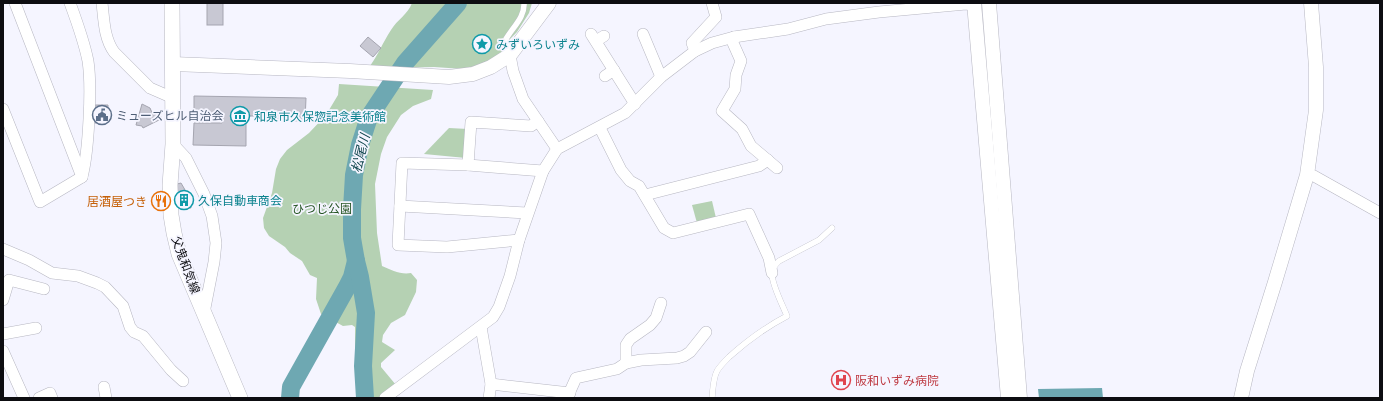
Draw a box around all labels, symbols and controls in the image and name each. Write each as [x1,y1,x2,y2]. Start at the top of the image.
place icon: みずいろいずみ [471,33,493,55]
place label: みずいろいずみ [496,38,580,51]
public building icon: ミューズヒル自治会 [91,104,113,126]
museum icon: 和泉市久保惣記念美術館 [229,105,251,127]
place label: ミューズヒル自治会 [116,109,223,122]
place label: 和泉市久保惣記念美術館 [254,110,386,123]
water label: 松尾川 [348,130,372,174]
building icon: 久保自動車商会 [173,189,195,211]
restaurant icon: 居酒屋つき [150,190,172,212]
place label: 久保自動車商会 [198,194,282,207]
place label: 居酒屋つき [87,195,147,208]
park label: ひつじ公園 [292,202,352,215]
street label: 父鬼和気線 [170,235,202,295]
hospital icon: 阪和いずみ病院 [830,369,852,391]
place label: 阪和いずみ病院 [855,374,939,387]

